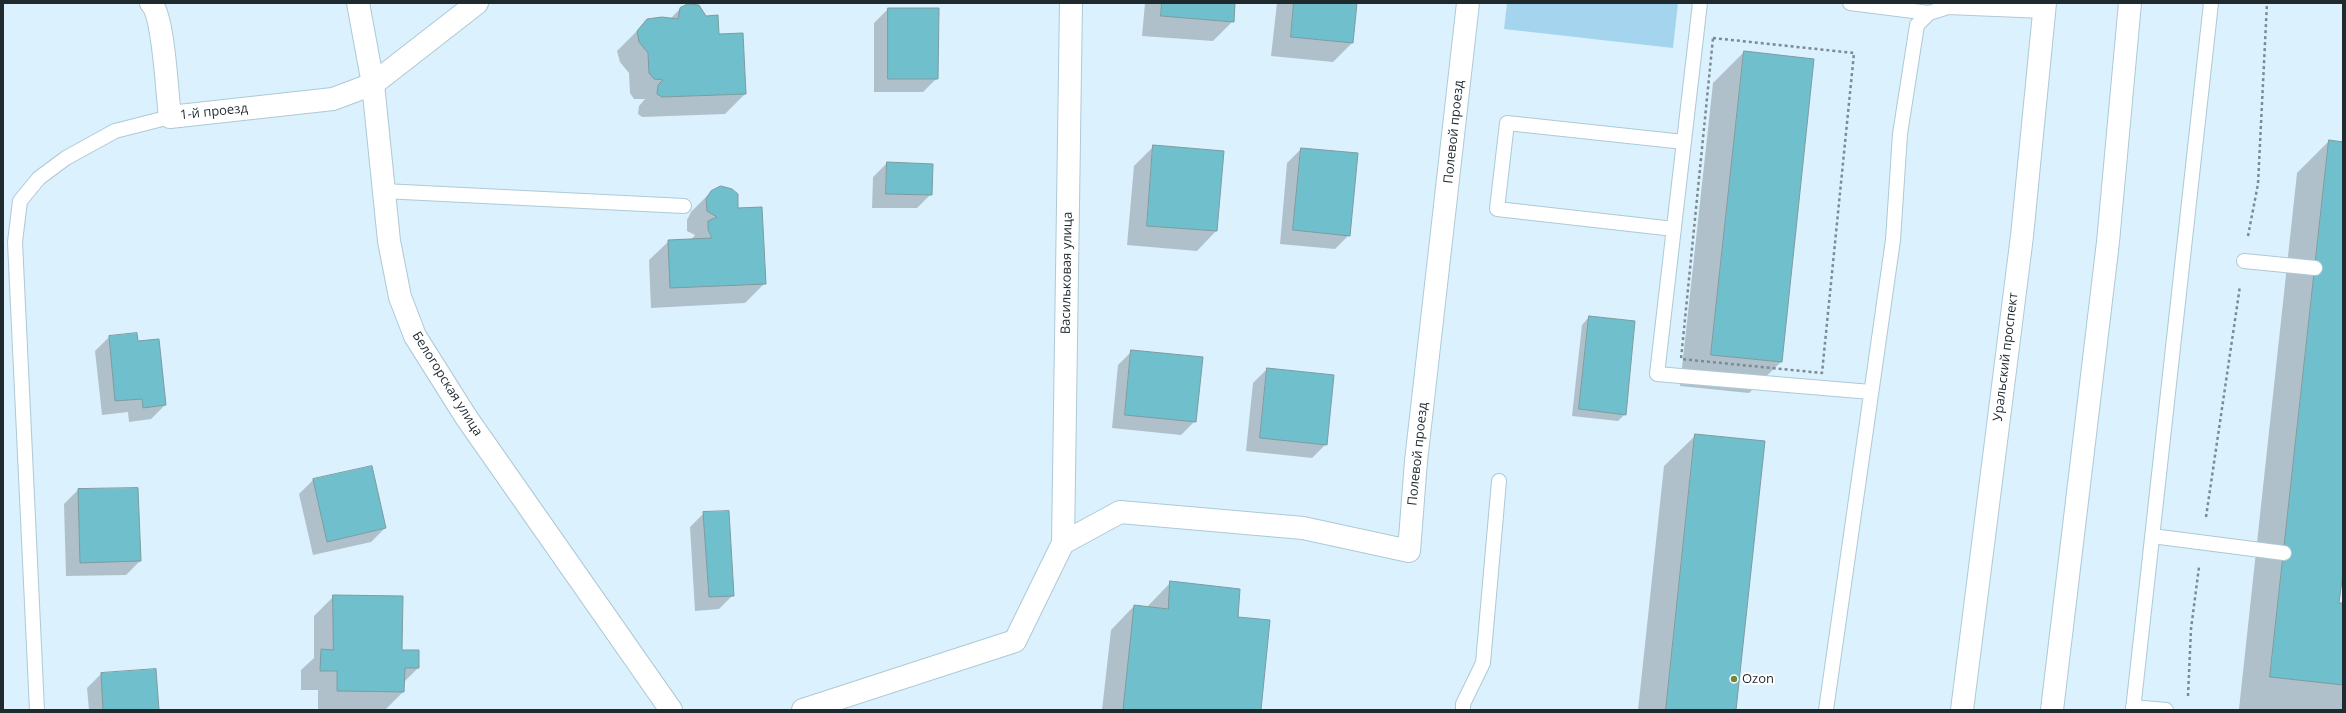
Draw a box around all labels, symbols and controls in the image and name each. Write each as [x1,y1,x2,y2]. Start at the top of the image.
street label: Полевой проезд [1441,80,1467,184]
street label: 1-й проезд [179,101,249,123]
street label: Васильковая улица [1058,212,1076,334]
street label: Уральский проспект [1990,292,2022,422]
street label: Белогорская улица [409,329,485,439]
street label: Полевой проезд [1405,402,1431,506]
place label: Ozon [1742,671,1774,687]
marker: Ozon [1729,674,1739,684]

